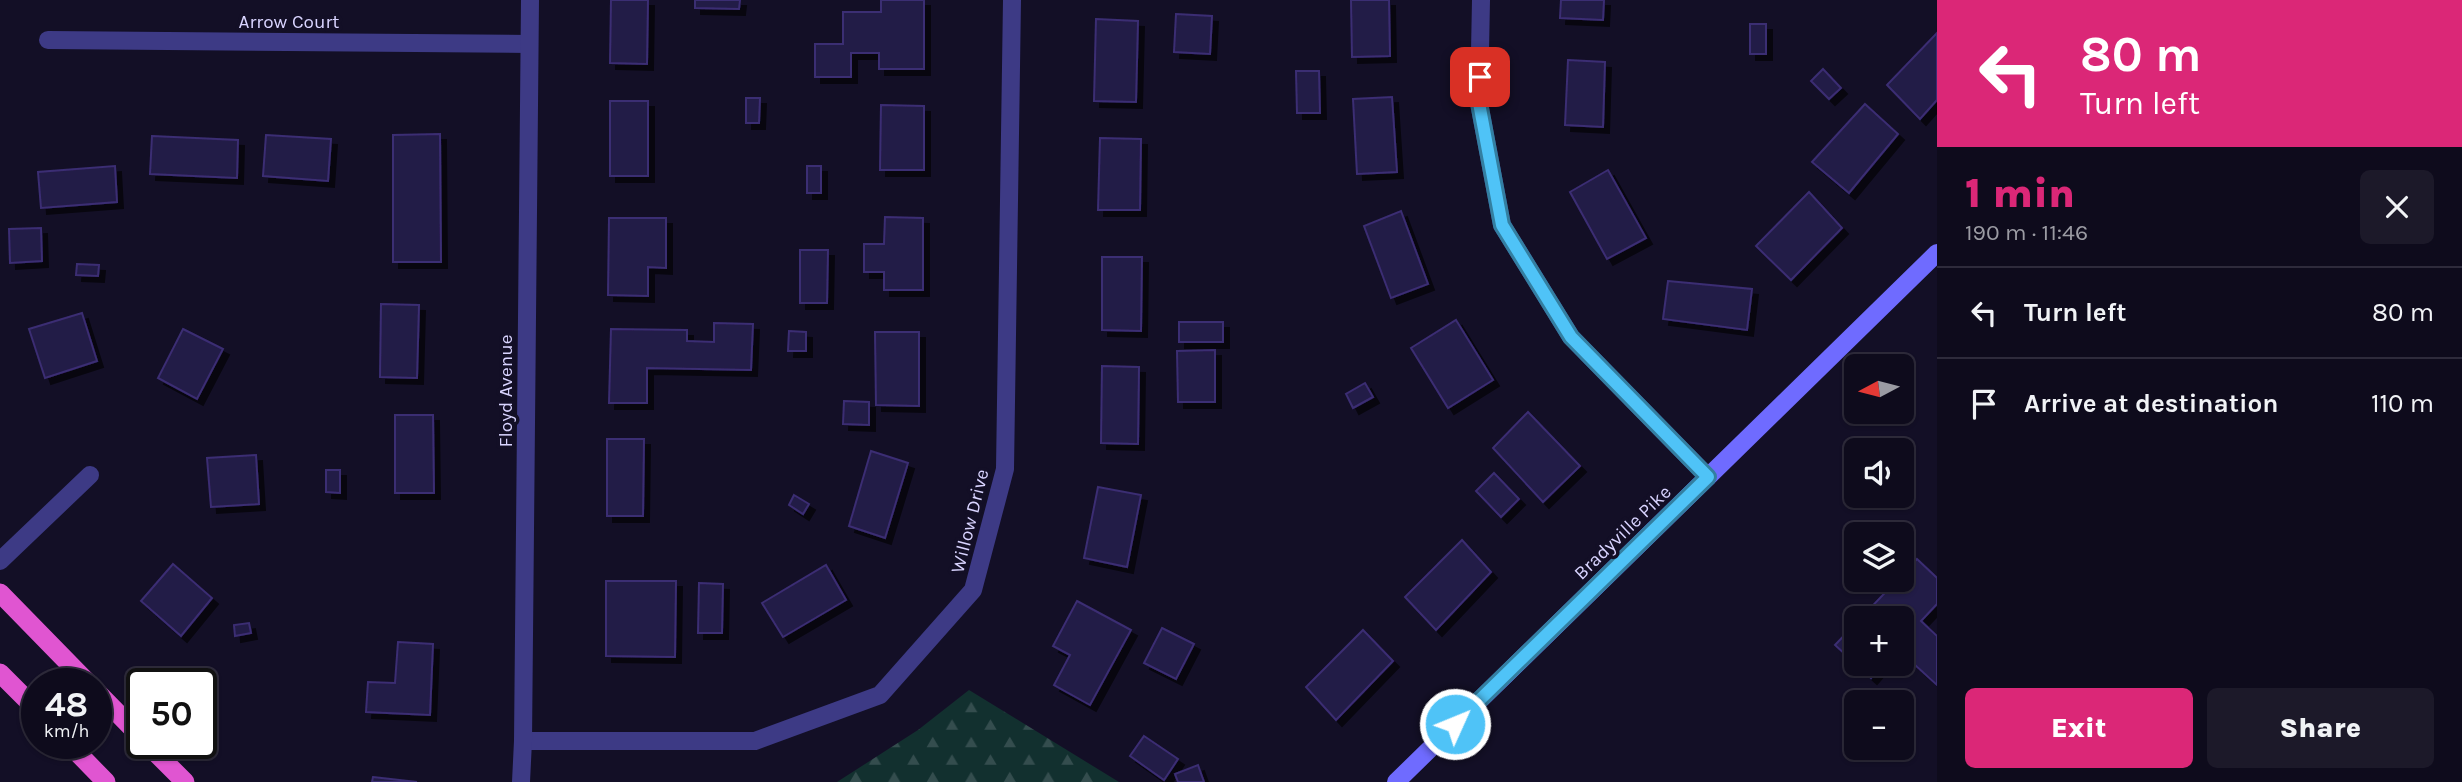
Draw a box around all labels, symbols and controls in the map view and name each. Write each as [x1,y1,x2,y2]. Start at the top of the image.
street label: Arrow Court [239,11,339,33]
text: 80 m [2080,26,2202,83]
icon: left [1965,28,2056,119]
pin [1450,47,1510,107]
icon: arrive [1461,58,1499,96]
text: Turn left [2080,85,2200,122]
text: 1 min [1965,168,2075,218]
button: close [2360,170,2434,244]
text: 190 m · 11:46 [1965,219,2088,246]
icon: left [1965,294,2003,332]
text: Turn left [2024,297,2126,328]
text: 80 m [2372,297,2434,328]
street label: Floyd Avenue [495,335,517,447]
north arrow [1844,354,1914,424]
map controls [1844,354,1914,760]
icon: arrive [1965,385,2003,423]
text: Arrive at destination [2024,388,2278,419]
text: 110 m [2371,388,2434,419]
button: sound [1844,438,1914,508]
street label: Willow Drive [946,467,994,575]
street label: Bradyville Pike [1570,481,1676,584]
button: layers [1844,522,1914,592]
button: + [1844,606,1914,676]
speed limit sign: 50 [126,668,217,759]
text: 48 [45,684,88,725]
position arrow [1418,687,1492,761]
button: Exit [1965,688,2193,768]
button: Share [2207,688,2434,768]
button: − [1844,690,1914,760]
text: km/h [44,720,89,742]

